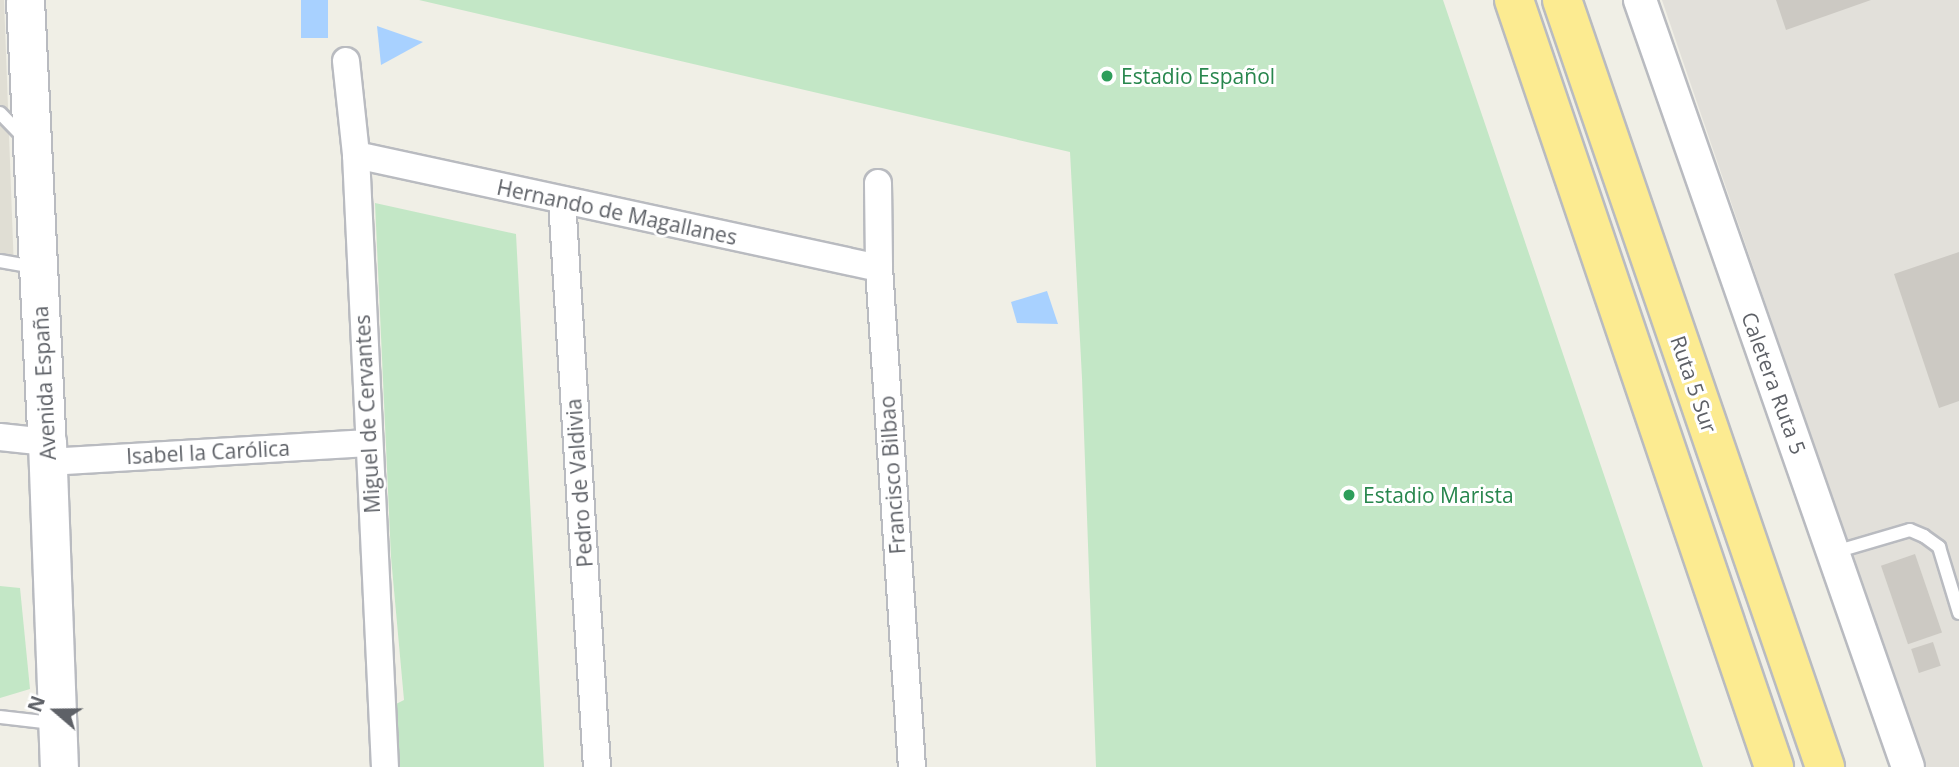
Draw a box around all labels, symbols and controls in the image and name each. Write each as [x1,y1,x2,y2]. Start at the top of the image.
place label: Estadio Español [1121,63,1275,89]
marker: Estadio Español [1099,68,1115,84]
street label: Hernando de Magallanes [495,174,739,250]
street label: Avenida España [27,305,61,461]
street label: Caletera Ruta 5 [1737,308,1811,458]
street label: Miguel de Cervantes [349,314,385,514]
street label: Ruta 5 Sur [1666,332,1722,436]
street label: Francisco Bilbao [874,395,910,555]
street label: Pedro de Valdivia [561,398,597,568]
street label: Isabel la Carólica [126,435,290,469]
place label: Estadio Marista [1363,482,1514,508]
marker: Estadio Marista [1341,487,1357,503]
north arrow [21,676,91,746]
text: N [21,692,51,716]

